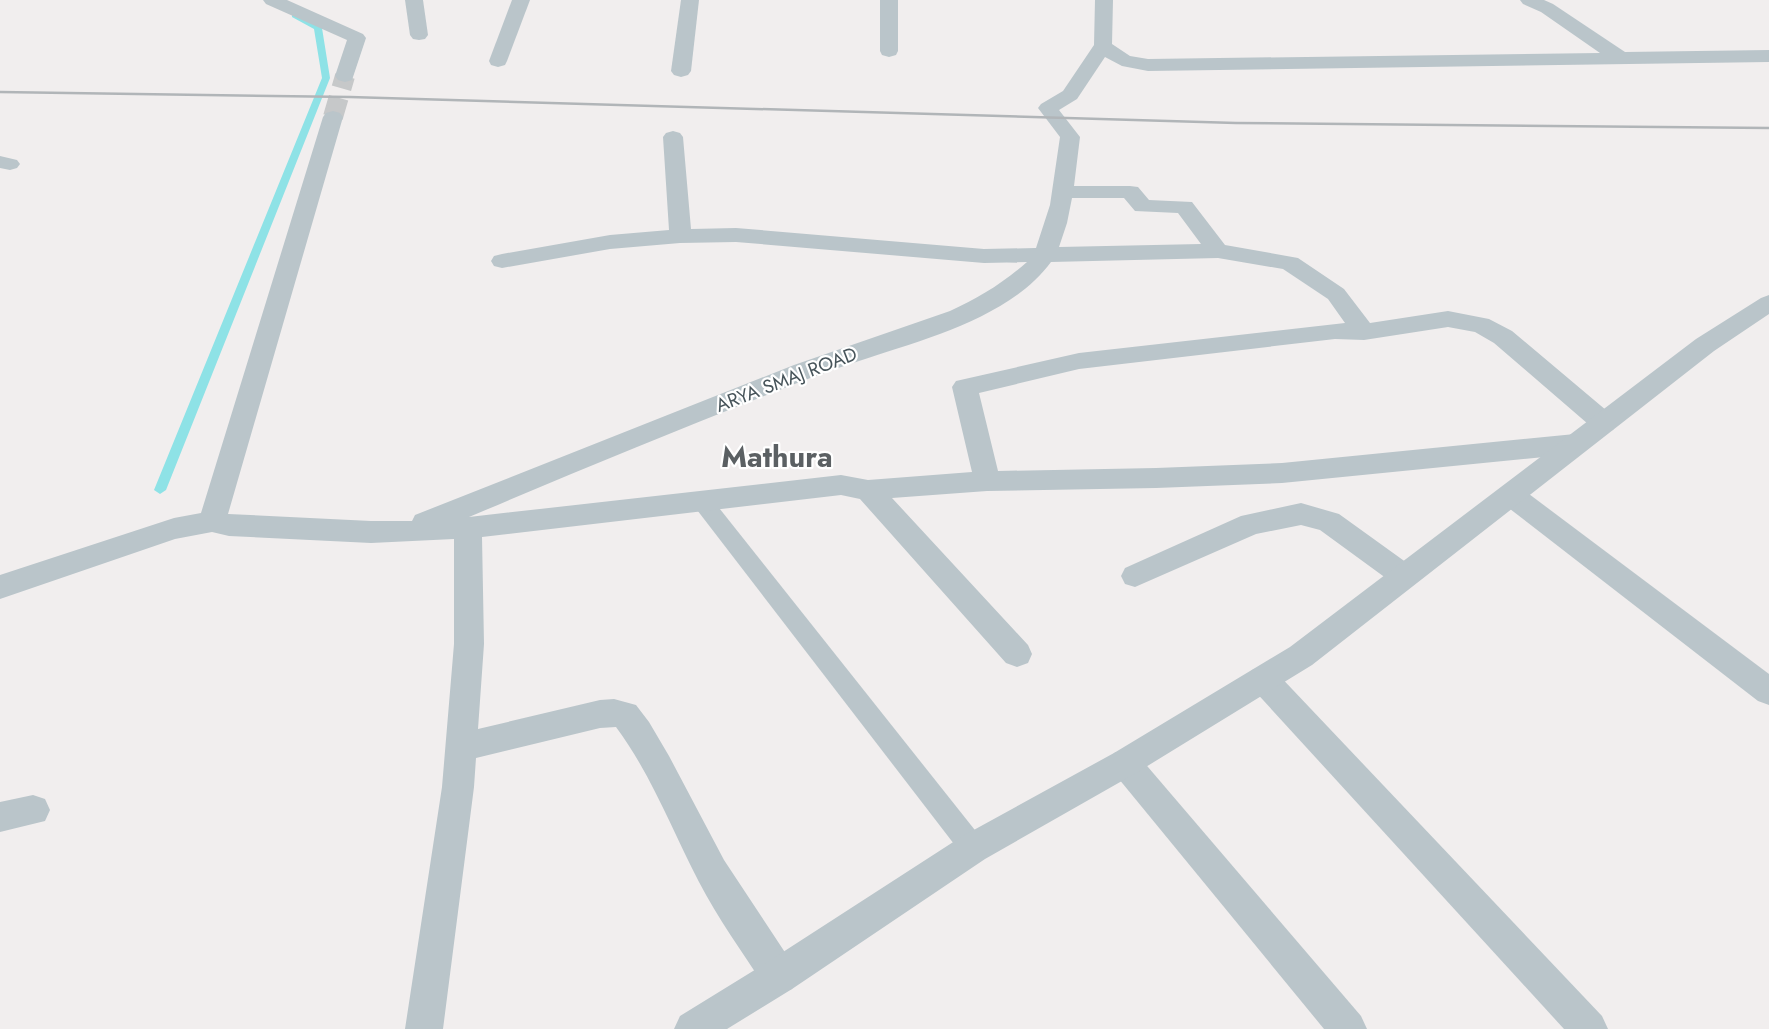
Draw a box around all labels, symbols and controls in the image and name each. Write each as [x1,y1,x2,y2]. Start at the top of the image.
street label: ARYA SMAJ ROAD [712,340,861,419]
district label: Mathura [721,436,833,478]

